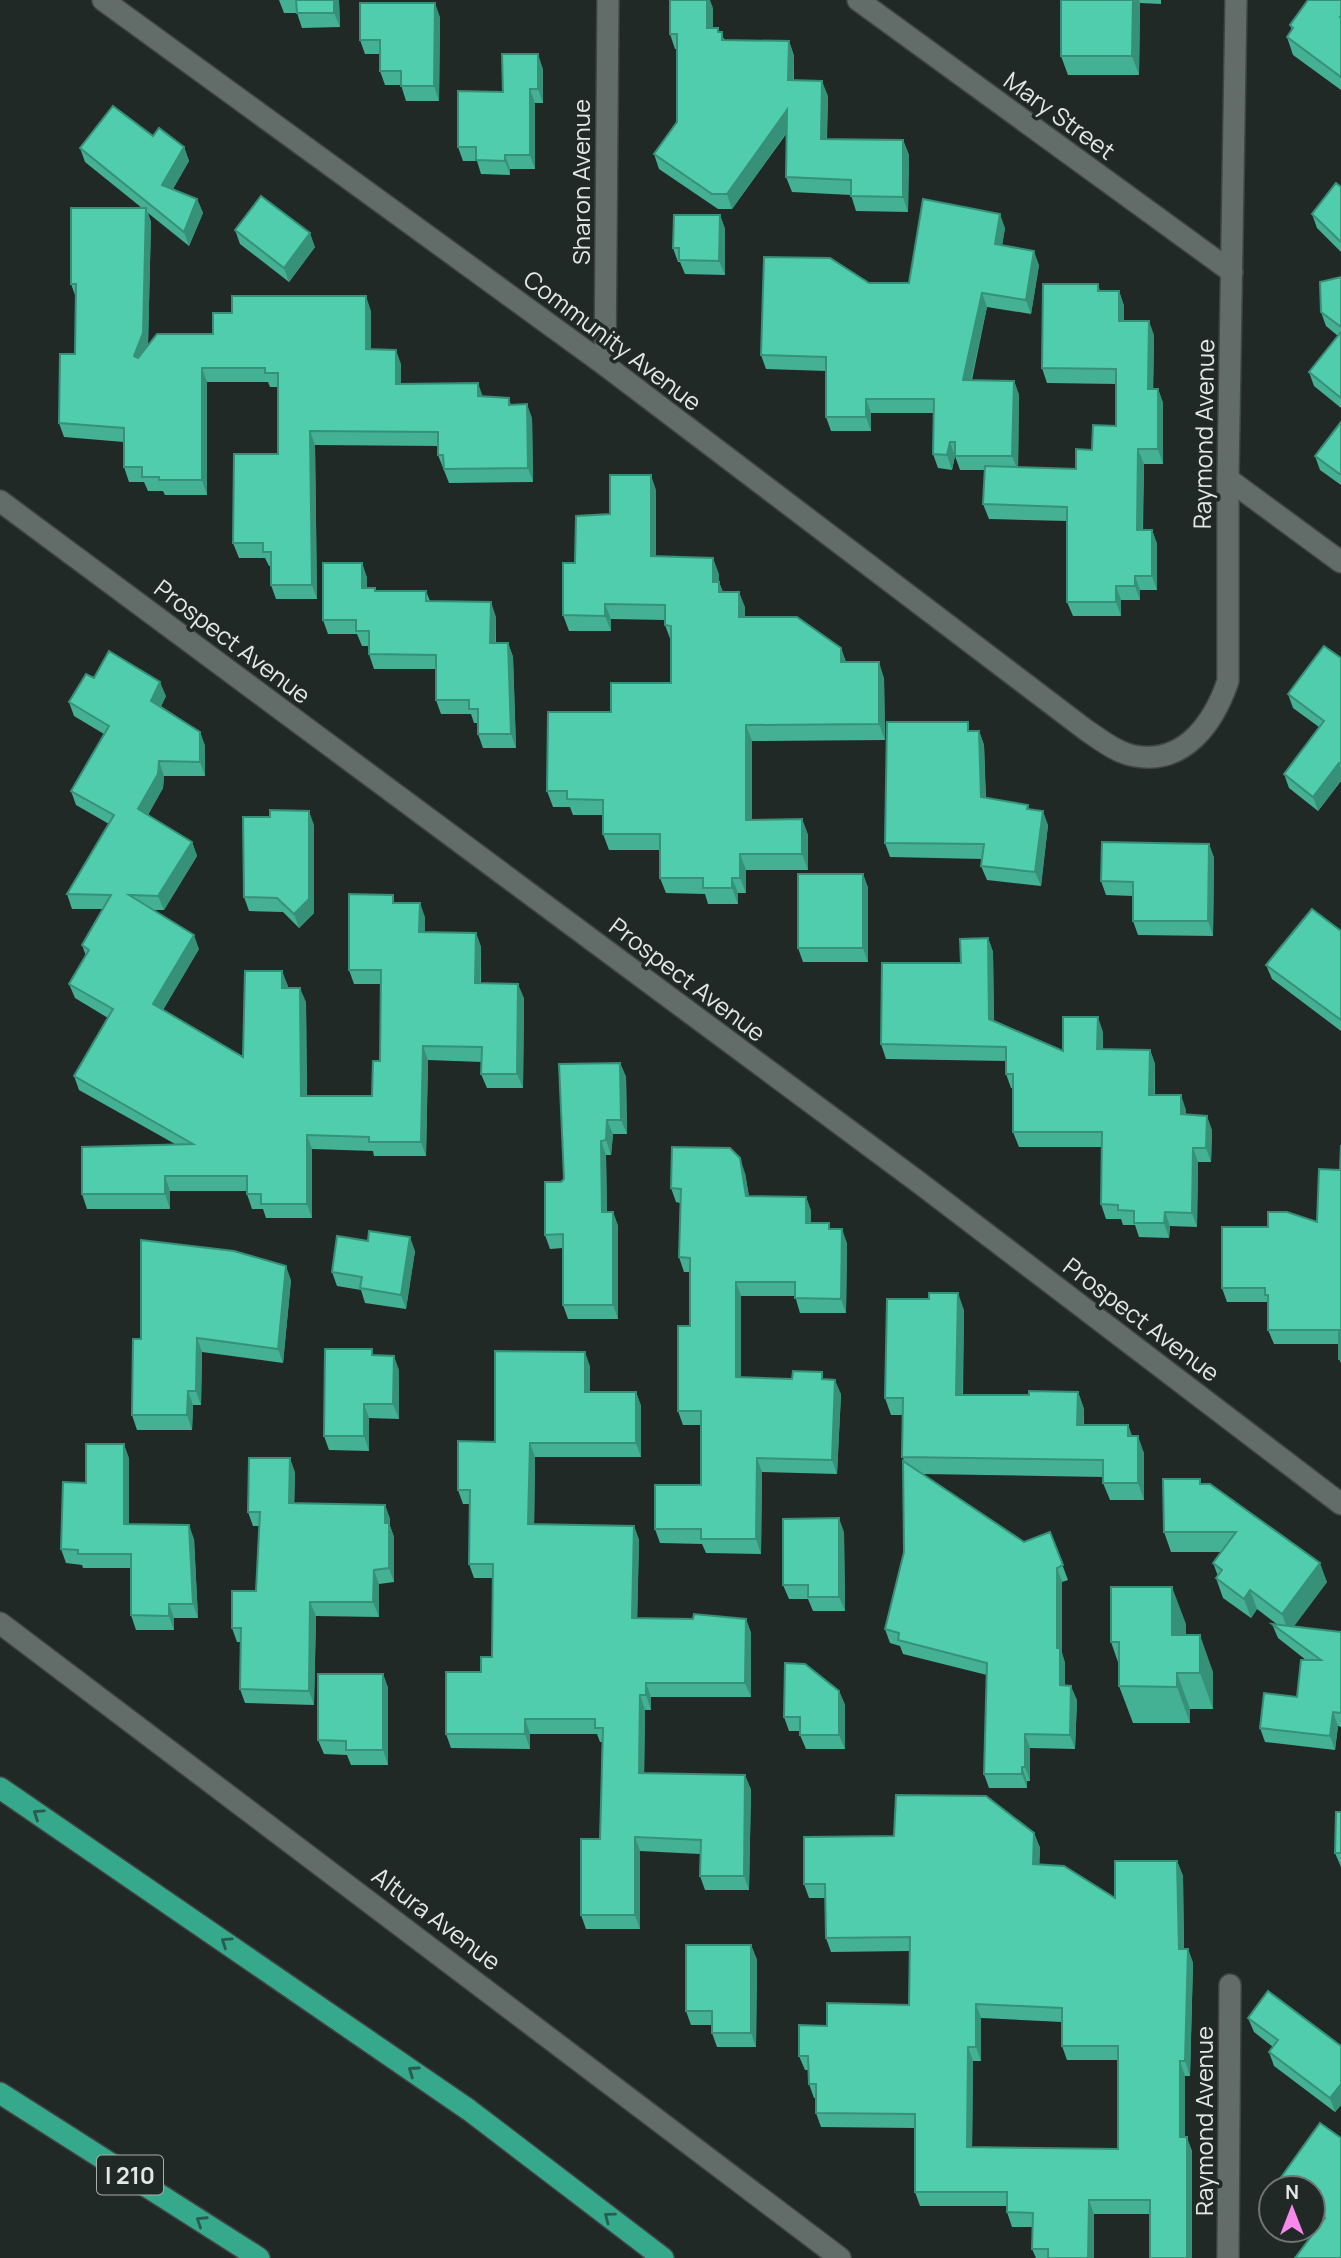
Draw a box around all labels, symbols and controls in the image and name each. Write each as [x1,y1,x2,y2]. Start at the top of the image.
street label: Mary Street [998,63,1122,167]
street label: Sharon Avenue [564,99,597,265]
street label: Community Avenue [517,262,709,418]
street label: Raymond Avenue [1185,339,1221,529]
street label: Prospect Avenue [148,571,318,711]
street label: Prospect Avenue [603,909,773,1049]
street label: Prospect Avenue [1057,1249,1227,1389]
one-way arrow [33,1810,46,1822]
street label: Altura Avenue [366,1859,508,1977]
one-way arrow [221,1938,234,1950]
street label: Raymond Avenue [1187,2026,1220,2216]
one-way arrow [408,2067,421,2079]
road number: I 210 [97,2156,163,2194]
north arrow [1257,2174,1327,2244]
text: N [1285,2179,1299,2205]
one-way arrow [604,2212,616,2225]
one-way arrow [196,2216,209,2229]

